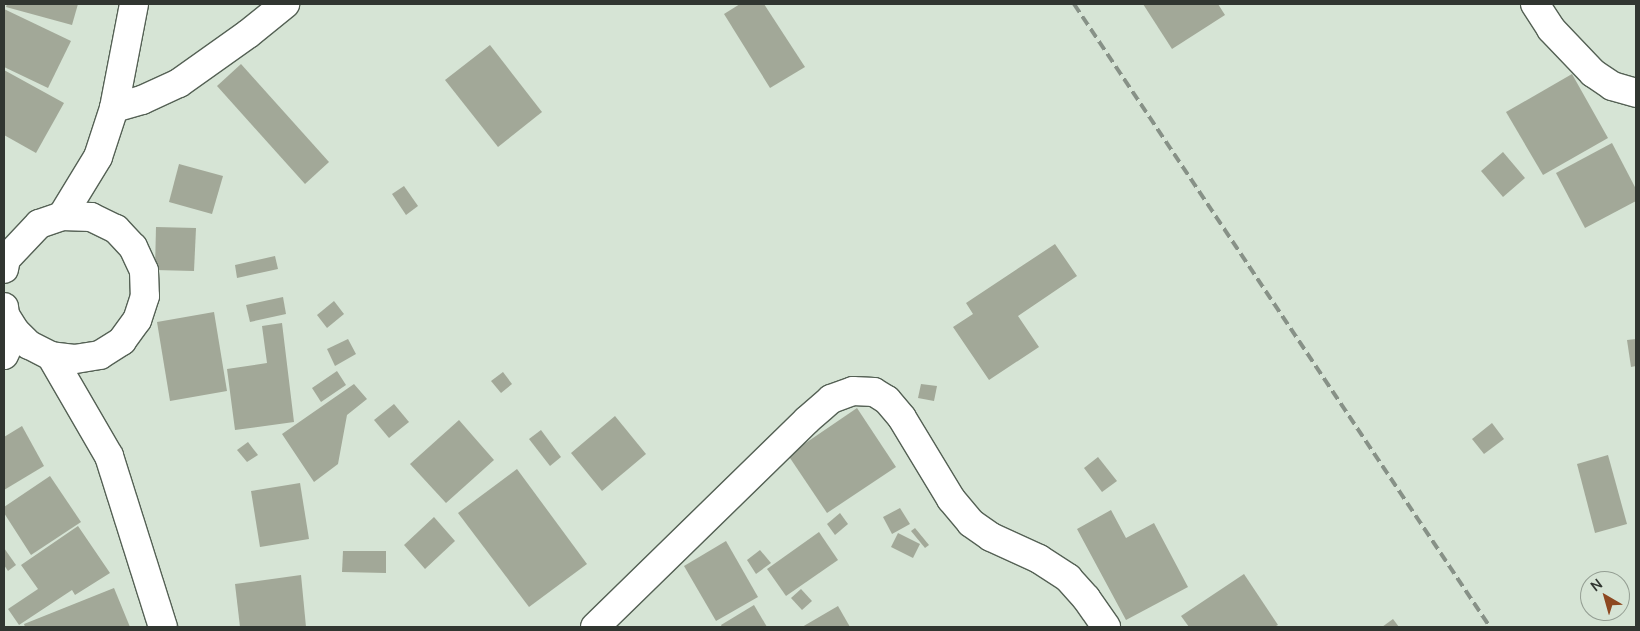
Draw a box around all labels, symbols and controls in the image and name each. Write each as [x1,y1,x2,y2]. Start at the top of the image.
north arrow [1580,571,1630,621]
text: N [1586,574,1606,595]

